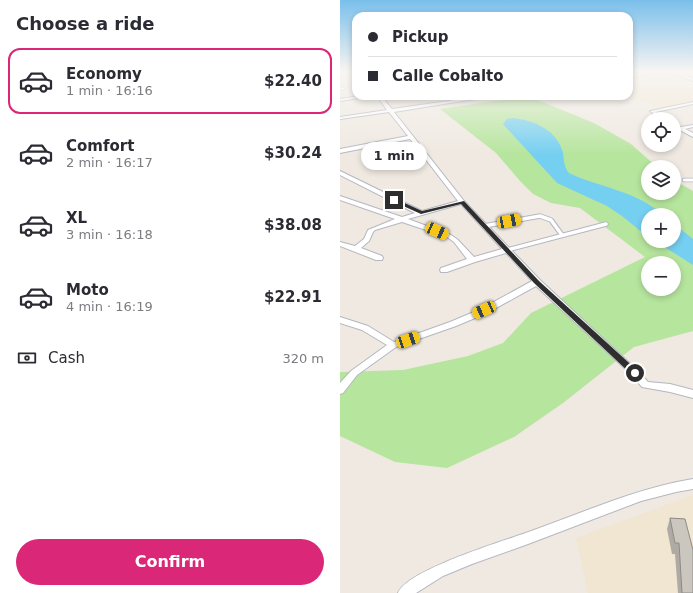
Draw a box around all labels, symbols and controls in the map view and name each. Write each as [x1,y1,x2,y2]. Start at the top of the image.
text: Choose a ride [16,13,155,34]
text: Pickup [392,28,448,46]
icon: car [18,63,54,99]
text: Economy [66,65,142,83]
text: Calle Cobalto [392,67,504,85]
text: $22.40 [264,72,322,90]
text: 1 min · 16:16 [66,83,153,98]
map controls [641,112,681,296]
button: locate [641,112,681,152]
icon: car [18,135,54,171]
text: Comfort [66,137,134,155]
callout: 1 min [361,142,427,170]
text: $30.24 [264,144,322,162]
text: 1 min [374,148,414,163]
text: 2 min · 16:17 [66,155,153,170]
button: layers [641,160,681,200]
route end [385,191,403,209]
icon: car [18,207,54,243]
button: + [641,208,681,248]
text: XL [66,209,87,227]
car [496,213,522,229]
text: $38.08 [264,216,322,234]
car [424,221,450,241]
text: 3 min · 16:18 [66,227,153,242]
button: − [641,256,681,296]
icon: car [18,279,54,315]
text: Moto [66,281,109,299]
text: $22.91 [264,288,322,306]
text: 4 min · 16:19 [66,299,153,314]
car [471,300,497,320]
car [395,330,421,350]
icon: cash [16,347,38,369]
text: Cash [48,349,85,367]
text: 320 m [282,351,324,366]
route start [626,364,644,382]
button: Confirm [16,539,324,585]

